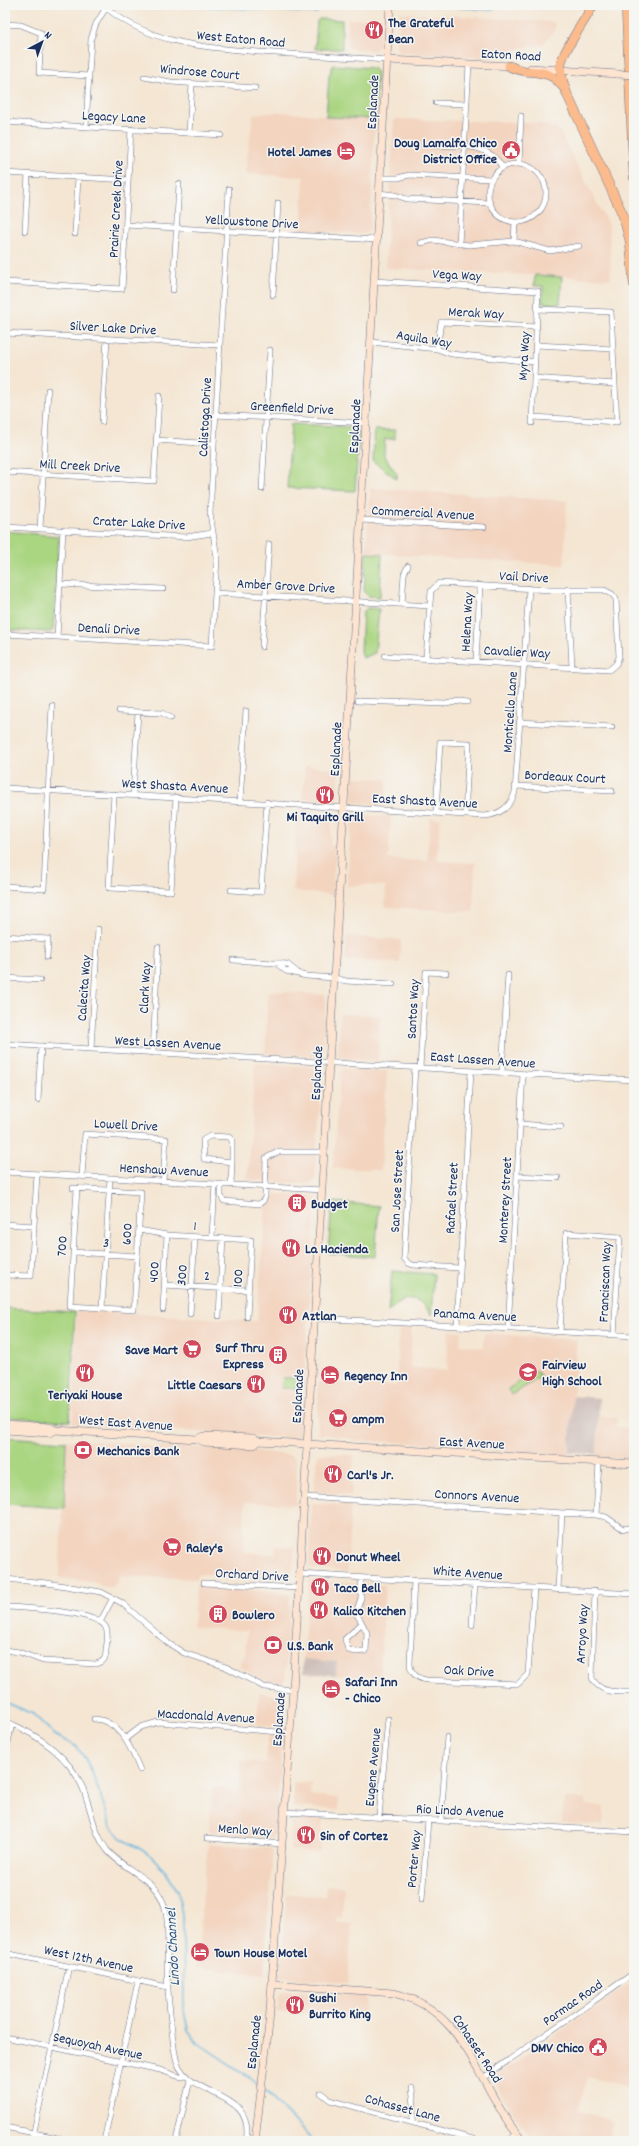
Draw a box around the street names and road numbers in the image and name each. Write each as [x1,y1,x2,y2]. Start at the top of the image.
street label: West Eaton Road [196,26,286,54]
street label: Eaton Road [480,44,541,68]
street label: Windrose Court [159,60,240,86]
street label: Esplanade [363,74,385,130]
street label: Legacy Lane [81,106,146,130]
street label: Prairie Creek Drive [104,160,130,259]
street label: Yellowstone Drive [205,211,299,235]
street label: Vega Way [432,265,482,287]
street label: Merak Way [448,303,504,325]
street label: Silver Lake Drive [69,317,157,341]
street label: Aquila Way [395,326,453,354]
street label: Myra Way [514,331,536,381]
street label: Calistoga Drive [194,377,218,457]
street label: Greenfield Drive [250,397,334,421]
street label: Esplanade [345,398,367,454]
street label: Mill Creek Drive [39,455,121,479]
street label: Commercial Avenue [371,501,475,527]
street label: Crater Lake Drive [92,512,186,536]
street label: Vail Drive [499,567,549,589]
street label: Amber Grove Drive [236,574,336,600]
street label: Helena Way [456,592,480,652]
street label: Denali Drive [77,618,141,642]
street label: Cavalier Way [483,641,551,665]
street label: Monticello Lane [498,671,524,753]
street label: Esplanade [326,721,348,777]
street label: Bordeaux Court [524,766,606,790]
street label: West Shasta Avenue [121,774,229,800]
street label: East Shasta Avenue [372,789,478,815]
street label: Calecita Way [73,954,97,1022]
street label: Clark Way [135,962,157,1014]
street label: Santos Way [402,978,426,1040]
street label: West Lassen Avenue [114,1031,222,1057]
street label: Esplanade [307,1045,329,1101]
street label: East Lassen Avenue [430,1047,536,1075]
street label: Lowell Drive [93,1114,158,1138]
street label: San Jose Street [386,1149,410,1233]
street label: Monterey Street [494,1156,518,1244]
street label: Henshaw Avenue [119,1159,209,1183]
street label: Rafael Street [441,1162,465,1234]
street label: 1 [193,1217,197,1237]
street label: 600 [117,1223,139,1246]
street label: 3 [102,1234,110,1254]
street label: 700 [52,1235,74,1257]
street label: Franciscan Way [595,1241,617,1323]
street label: 400 [144,1261,166,1283]
street label: 300 [172,1264,194,1287]
street label: 2 [203,1267,210,1287]
street label: 100 [229,1268,249,1288]
street label: Panama Avenue [433,1304,517,1328]
street label: Esplanade [288,1368,310,1424]
street label: West East Avenue [78,1411,173,1437]
street label: East Avenue [439,1432,505,1456]
street label: Connors Avenue [434,1485,520,1509]
street label: White Avenue [432,1562,503,1586]
street label: Orchard Drive [215,1564,289,1588]
street label: Arroyo Way [571,1603,595,1664]
street label: Oak Drive [443,1661,495,1683]
street label: Esplanade [268,1691,292,1747]
street label: Macdonald Avenue [157,1704,255,1730]
street label: Eugene Avenue [361,1727,387,1807]
street label: Rio Lindo Avenue [415,1800,504,1824]
street label: Menlo Way [217,1819,273,1843]
street label: Porter Way [403,1829,428,1889]
street label: West 12th Avenue [42,1941,135,1979]
street label: Parmac Road [539,1976,607,2032]
street label: Cohasset Road [447,2011,506,2088]
street label: Esplanade [242,2014,268,2070]
street label: Sequoyah Avenue [51,2028,144,2066]
street label: Cohasset Lane [363,2089,442,2129]

